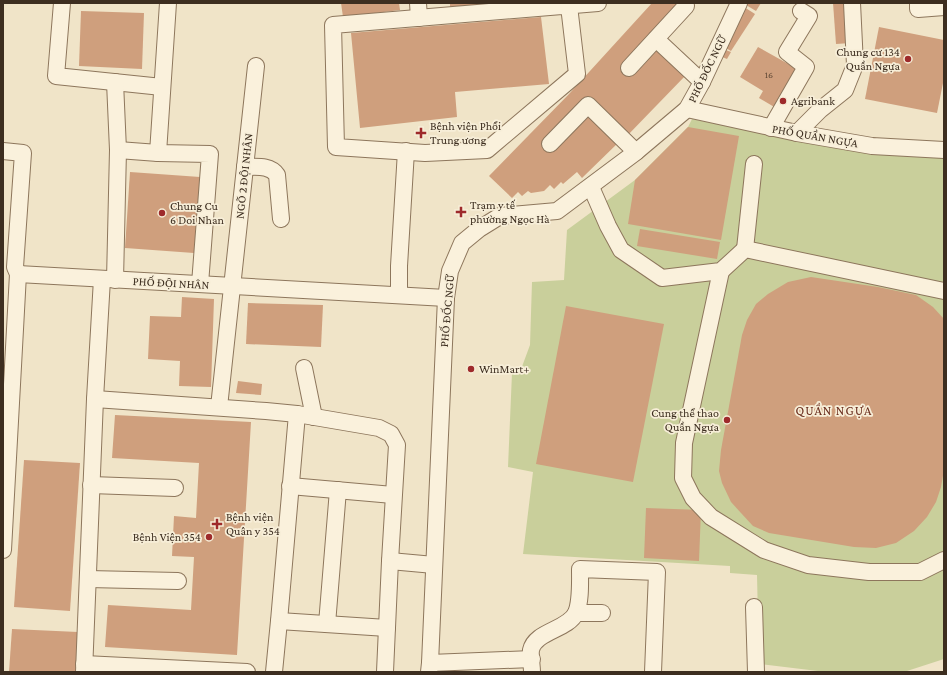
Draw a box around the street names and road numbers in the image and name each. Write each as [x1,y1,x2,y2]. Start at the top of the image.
street label: PHỐ ĐỐC NGỮ [685,32,730,105]
street label: PHỐ QUẦN NGỰA [771,122,859,150]
street label: NGÕ 2 ĐỘI NHÂN [233,132,255,220]
street label: PHỐ ĐỐC NGỮ [437,273,457,348]
street label: PHỐ ĐỘI NHÂN [132,274,210,292]

